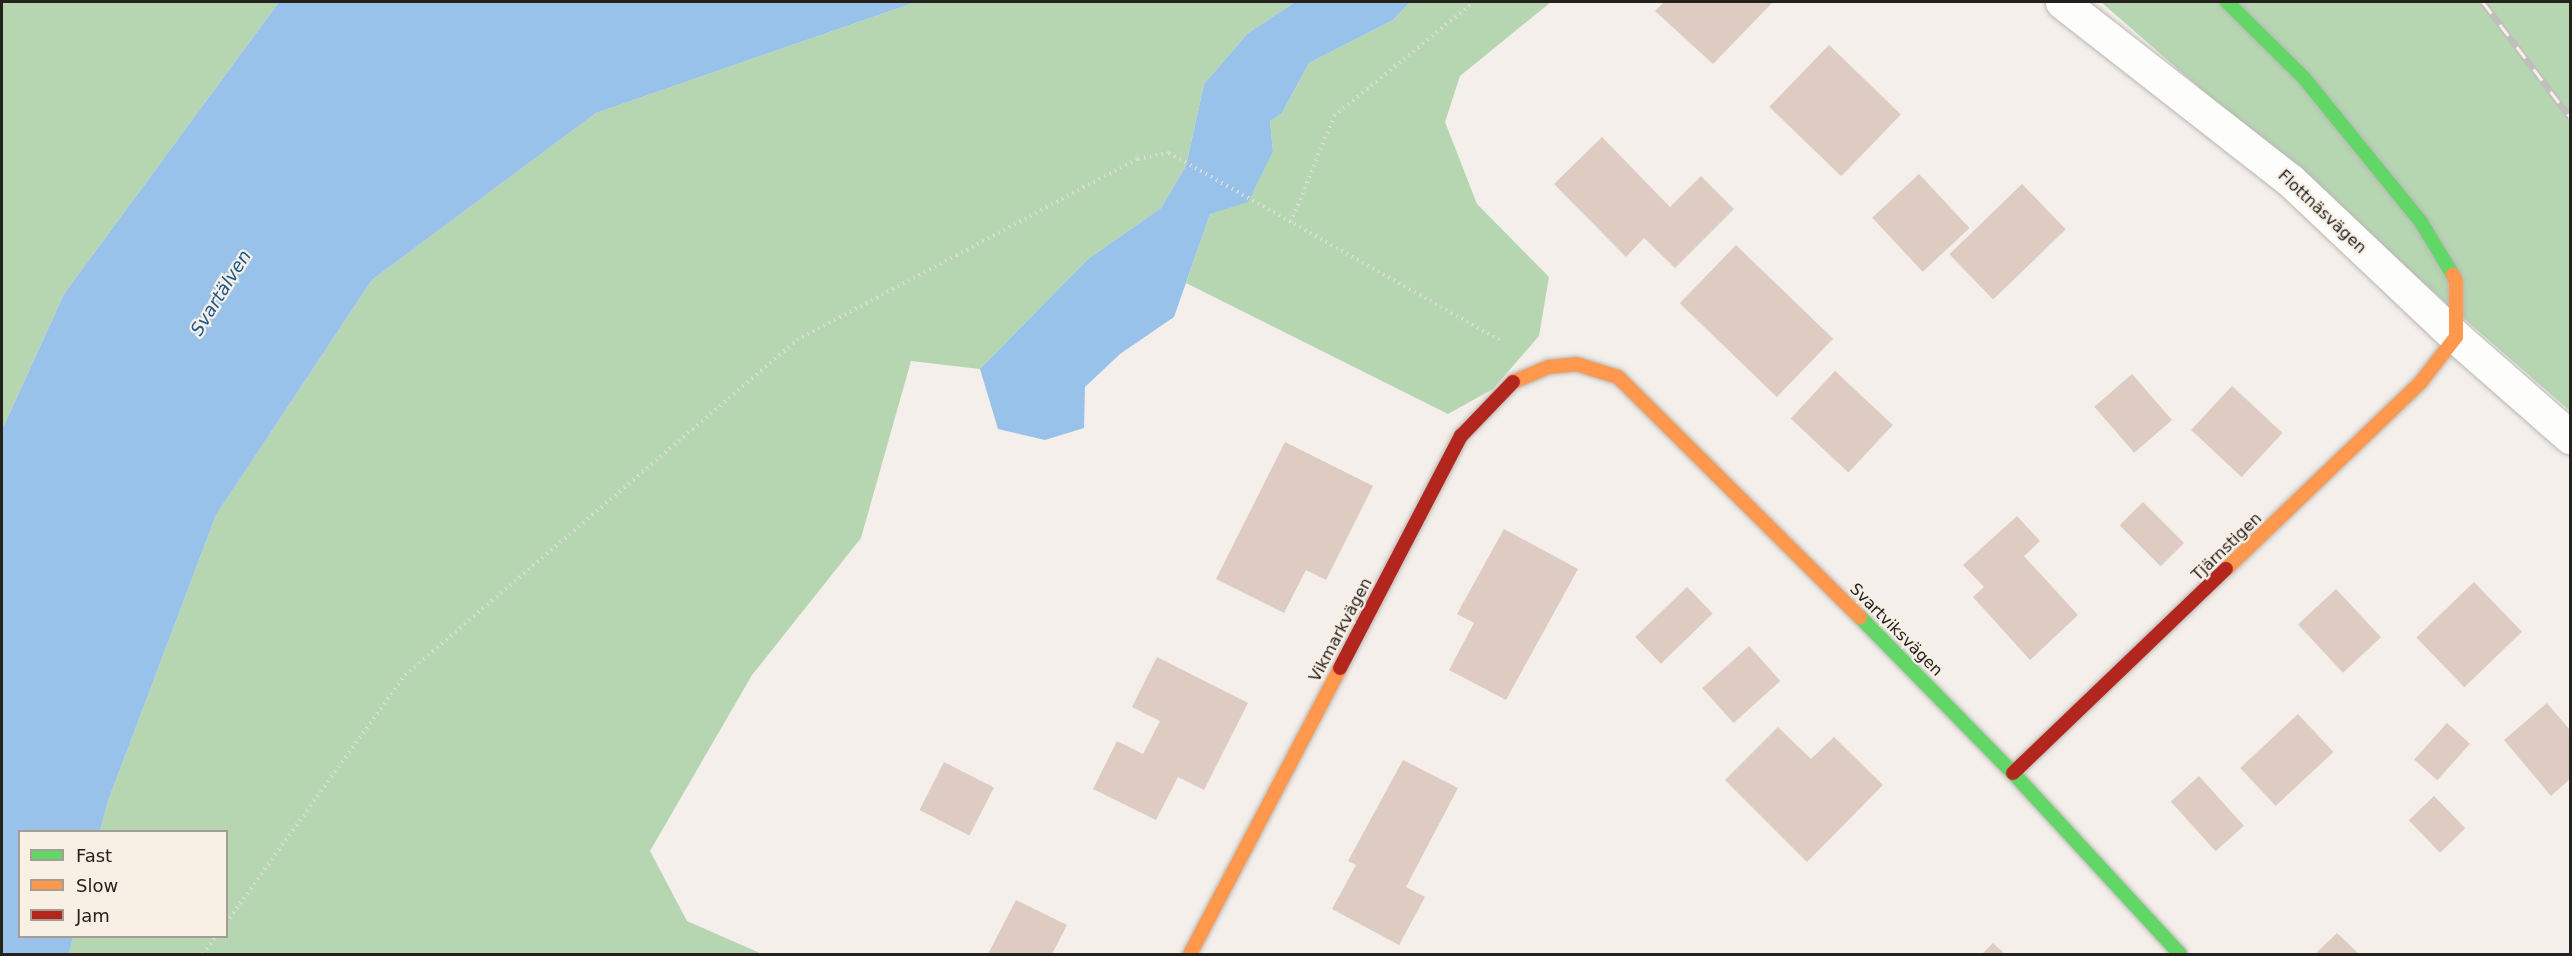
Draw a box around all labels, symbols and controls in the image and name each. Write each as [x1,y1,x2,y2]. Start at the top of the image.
street label: Flottnäsvägen [2274,166,2370,258]
water label: Svartälven [186,246,256,340]
street label: Tjärnstigen [2188,509,2266,585]
street label: Vikmarkvägen [1306,575,1376,685]
street label: Svartviksvägen [1846,580,1946,680]
legend [18,830,228,938]
text: Fast [76,845,112,866]
text: Slow [76,875,118,896]
text: Jam [76,905,110,926]

